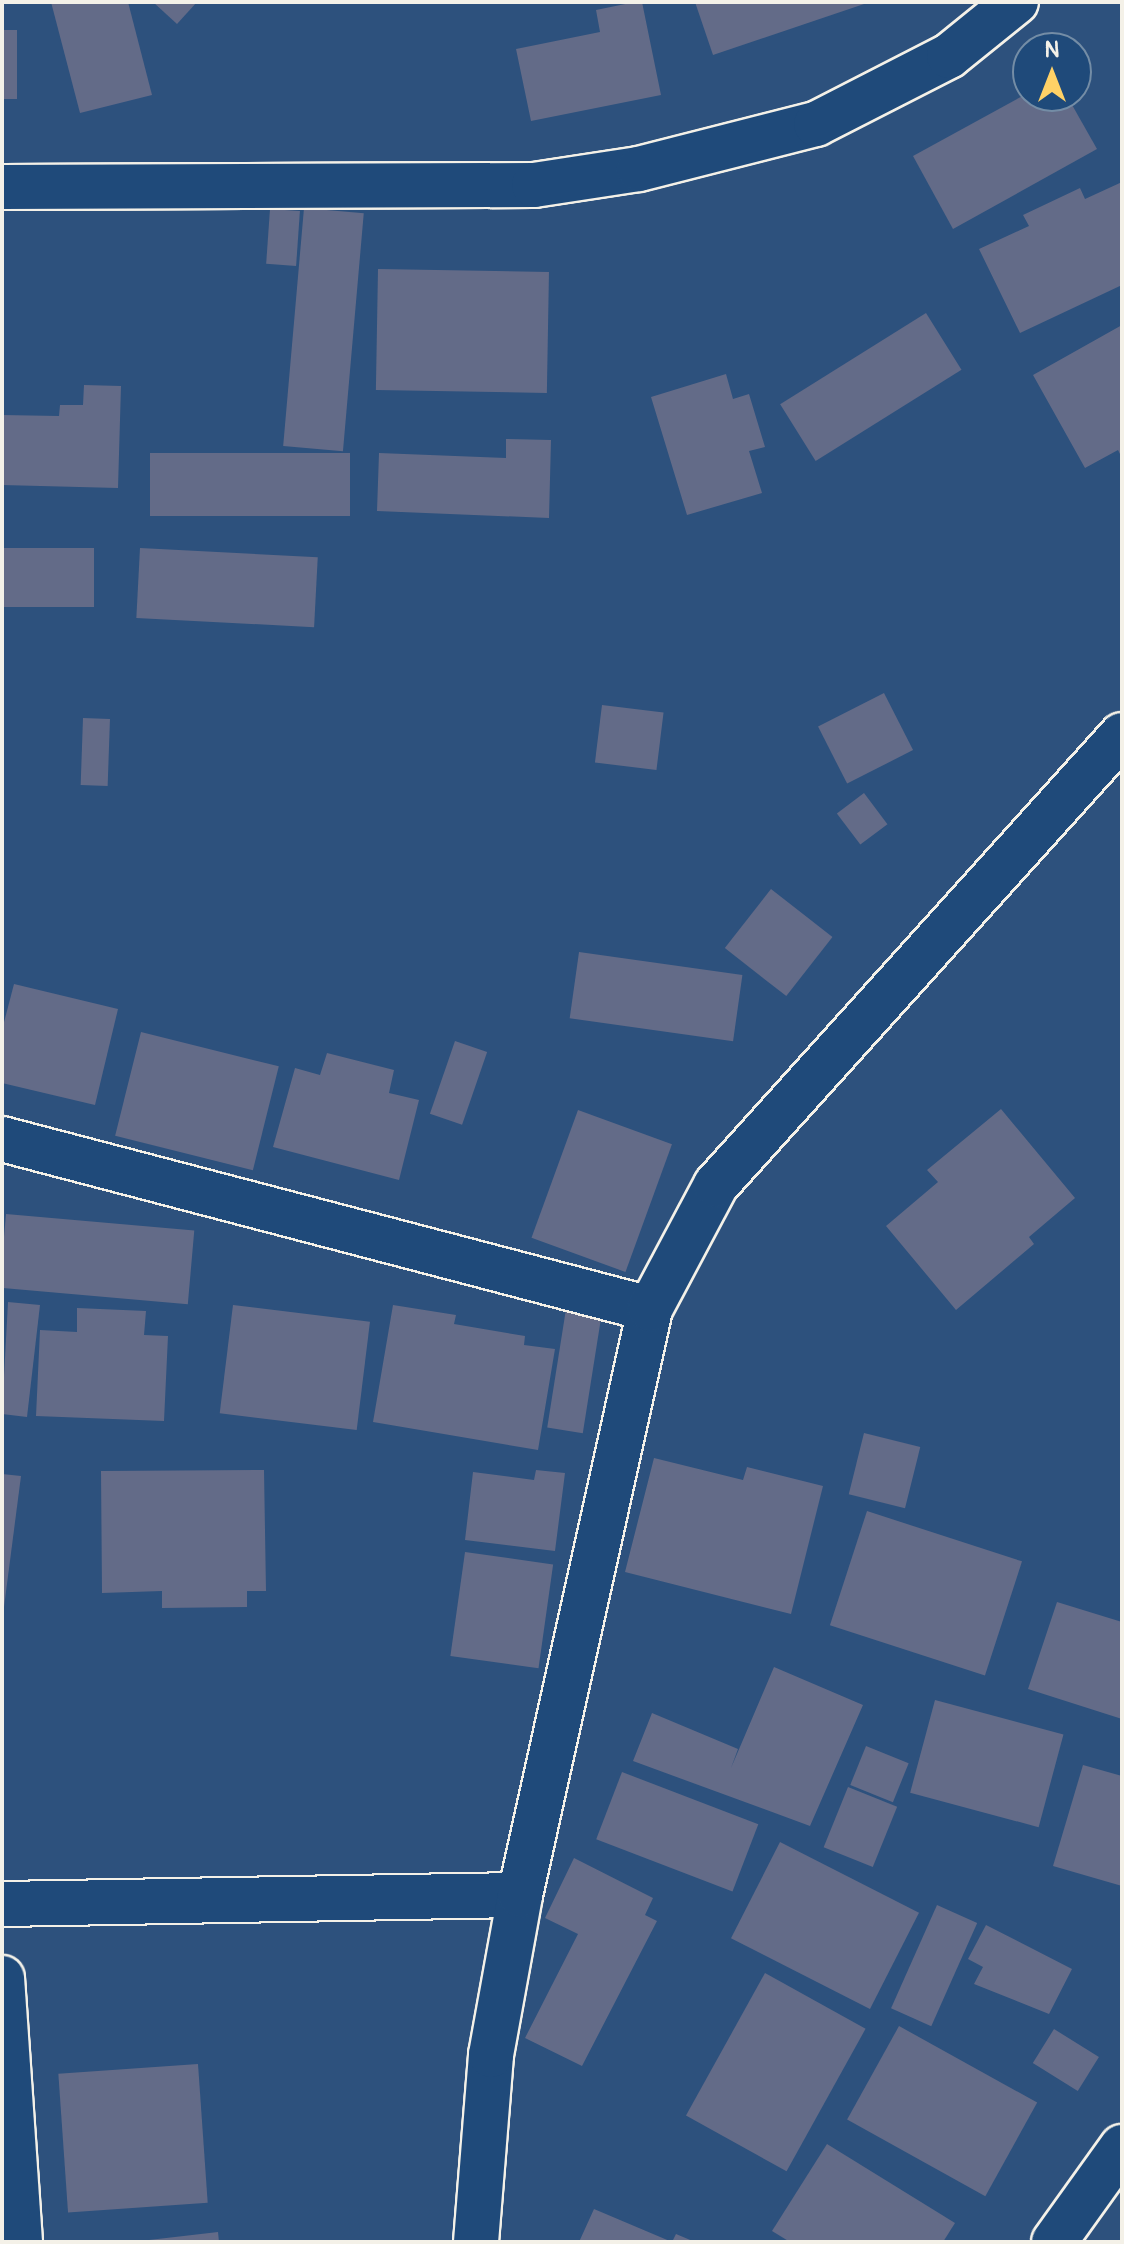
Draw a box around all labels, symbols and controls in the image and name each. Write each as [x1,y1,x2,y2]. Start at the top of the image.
north arrow [1012,32,1092,112]
text: N [1045,36,1059,64]

